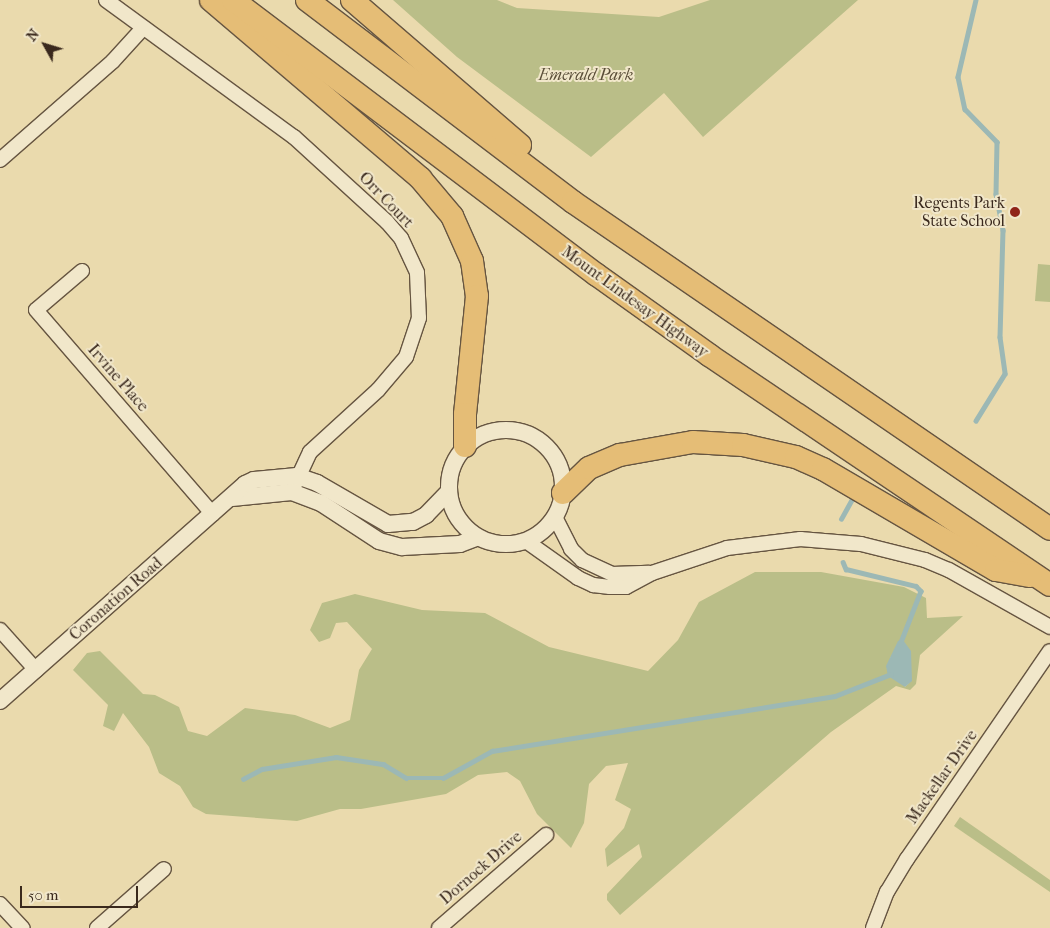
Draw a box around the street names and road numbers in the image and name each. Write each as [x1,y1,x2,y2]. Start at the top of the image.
street label: Orr Court [355,168,417,232]
street label: Mount Lindesay Highway [558,242,712,362]
street label: Irvine Place [84,340,152,416]
street label: Coronation Road [66,553,166,645]
street label: Mackellar Drive [902,726,982,828]
street label: Dornock Drive [436,827,526,909]

